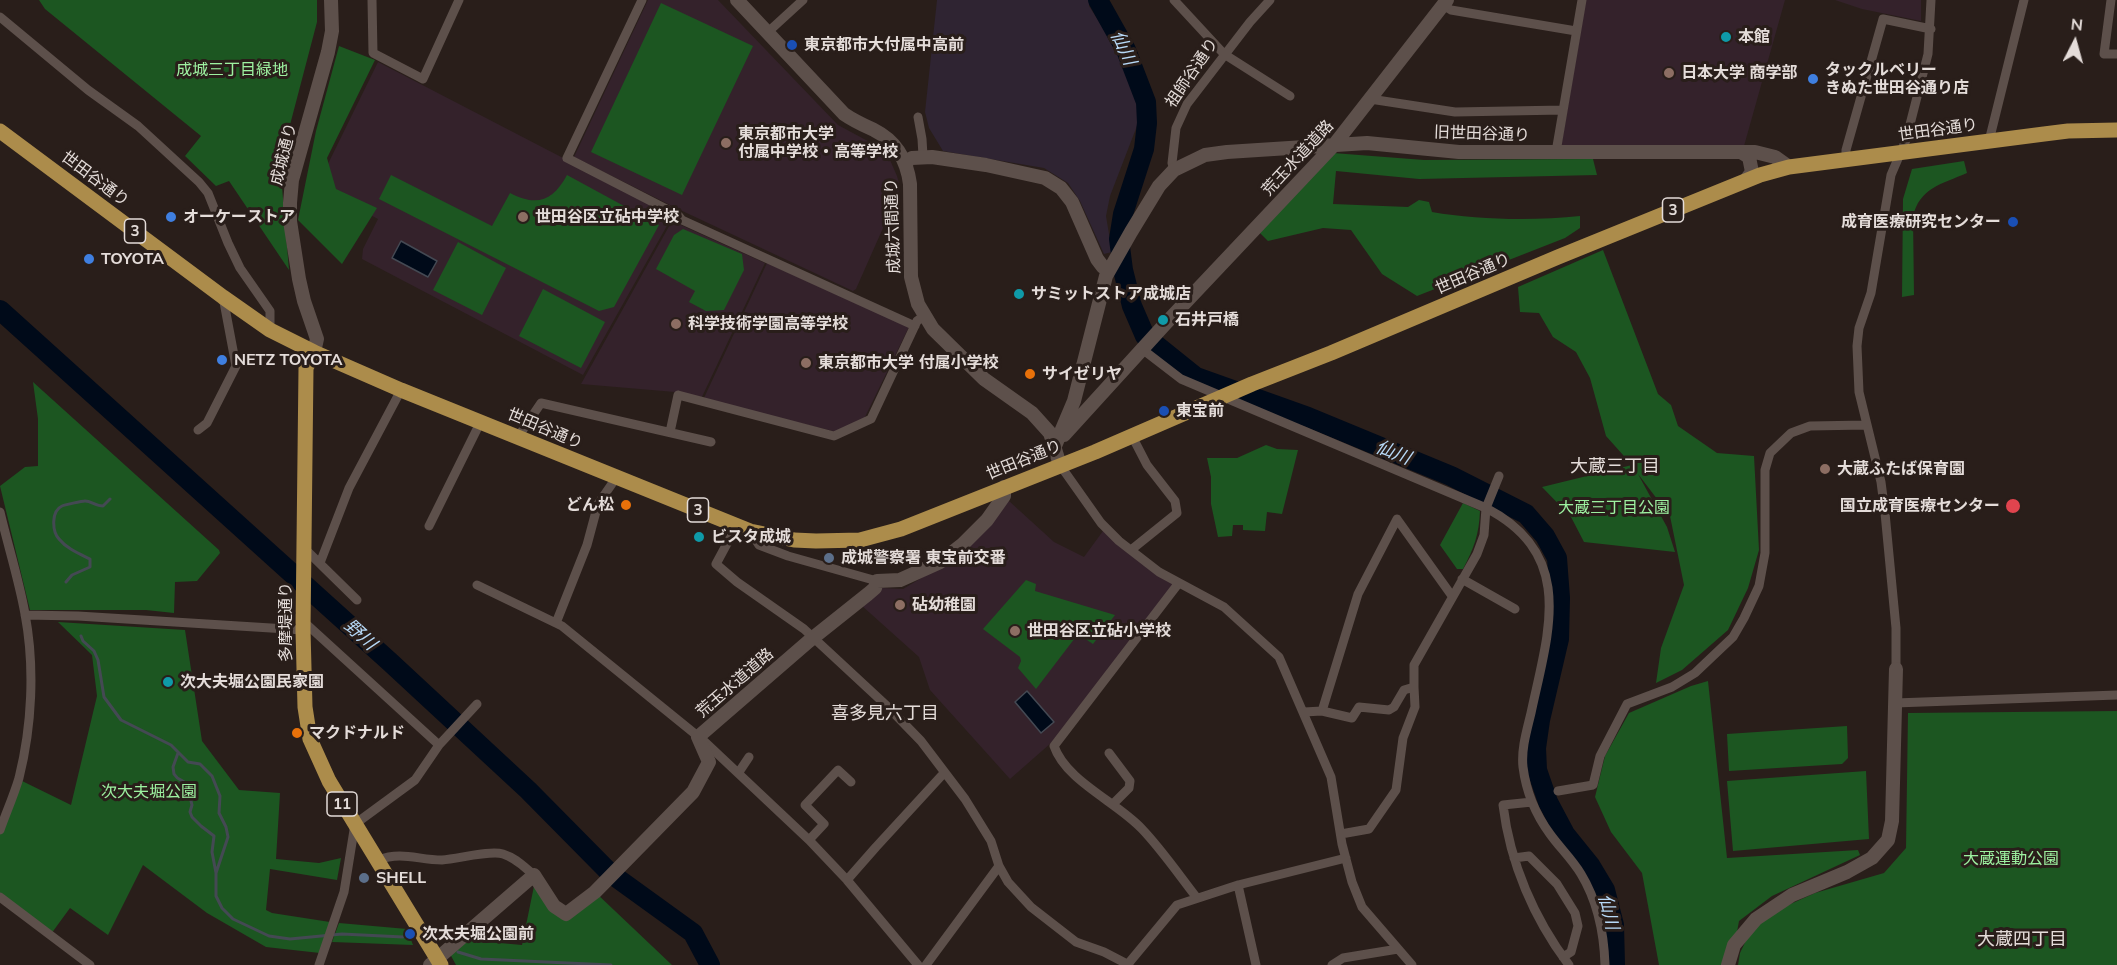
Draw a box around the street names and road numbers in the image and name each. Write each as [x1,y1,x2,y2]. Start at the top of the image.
street label: 祖師谷通り [1162,34,1222,112]
street label: 世田谷通り [1897,115,1979,145]
street label: 荒玉水道道路 [1258,116,1338,200]
street label: 成城通り [267,121,301,187]
street label: 旧世田谷通り [1434,123,1530,145]
street label: 世田谷通り [57,147,133,211]
street label: 成城六間通り [882,178,904,274]
road number: 3 [1662,198,1684,222]
road number: 3 [124,219,146,243]
street label: 世田谷通り [1432,250,1514,298]
street label: 世田谷通り [504,405,586,453]
street label: 世田谷通り [983,436,1065,484]
road number: 3 [688,498,708,522]
street label: 多摩堤通り [276,582,296,662]
street label: 荒玉水道道路 [692,644,778,722]
road number: 11 [327,792,357,816]

